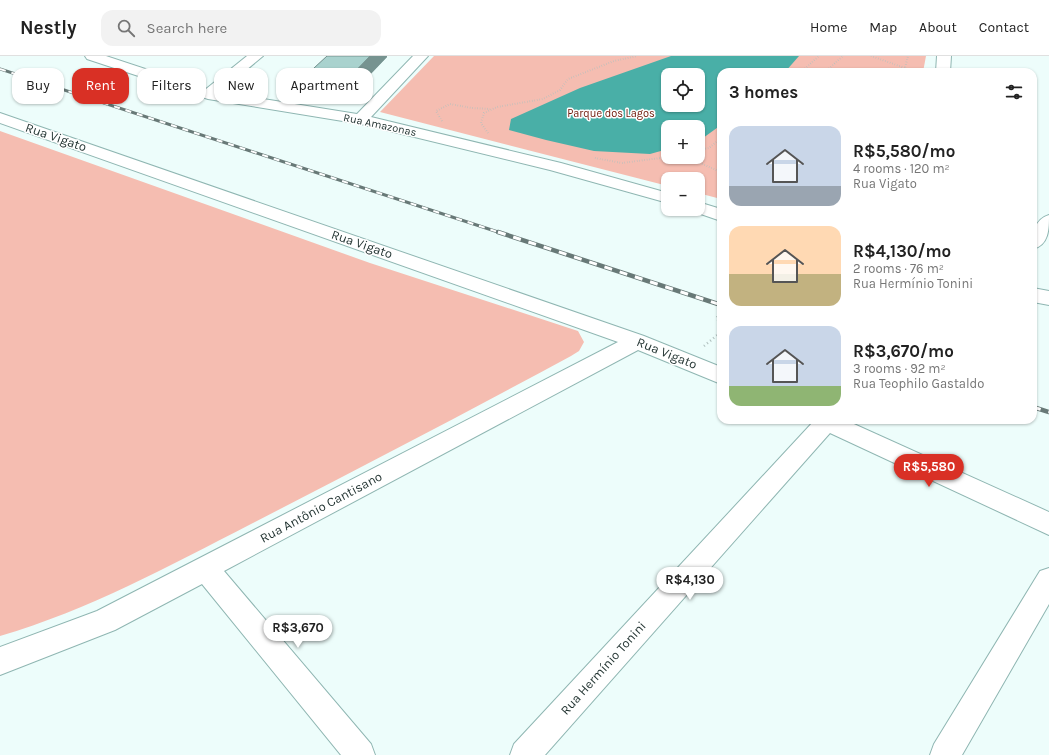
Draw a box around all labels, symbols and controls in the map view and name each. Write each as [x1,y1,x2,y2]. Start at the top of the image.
search box [101,10,381,46]
text: Nestly [20,17,77,39]
icon: search [115,17,137,39]
text: Search here [147,19,227,37]
text: Home [810,19,847,36]
text: Map [869,19,897,36]
text: About [919,19,957,36]
text: Contact [979,19,1029,36]
chip: Buy [12,68,64,104]
chip: Rent [72,68,129,104]
chip: Filters [137,68,206,104]
chip: New [214,68,268,104]
chip: Apartment [276,68,373,104]
map controls [661,68,705,216]
button: locate [661,68,705,112]
icon: filters [1003,81,1025,103]
text: 3 homes [729,82,798,102]
park label: Parque dos Lagos [567,107,655,120]
street label: Rua Amazonas [342,111,418,139]
street label: Rua Vigato [23,120,89,154]
button: + [661,120,705,164]
text: R$5,580/mo [853,141,955,161]
icon: home [761,142,809,190]
text: 4 rooms · 120 m² [853,161,950,176]
button: − [661,172,705,216]
text: Rua Vigato [853,176,917,191]
street label: Rua Vigato [329,227,395,261]
text: R$4,130/mo [853,241,951,261]
icon: home [761,242,809,290]
text: 2 rooms · 76 m² [853,261,944,276]
text: Rua Hermínio Tonini [853,276,973,291]
street label: Rua Vigato [635,334,699,372]
text: R$3,670/mo [853,341,954,361]
icon: home [761,342,809,390]
text: 3 rooms · 92 m² [853,361,946,376]
text: Rua Teophilo Gastaldo [853,376,984,391]
pin: R$5,580 [892,454,966,488]
text: R$5,580 [903,459,955,474]
street label: Rua Antônio Cantisano [257,468,385,546]
pin: R$4,130 [653,567,727,601]
text: R$4,130 [665,572,715,587]
pin: R$3,670 [261,615,335,649]
street label: Rua Hermínio Tonini [557,618,649,718]
text: R$3,670 [272,620,324,635]

